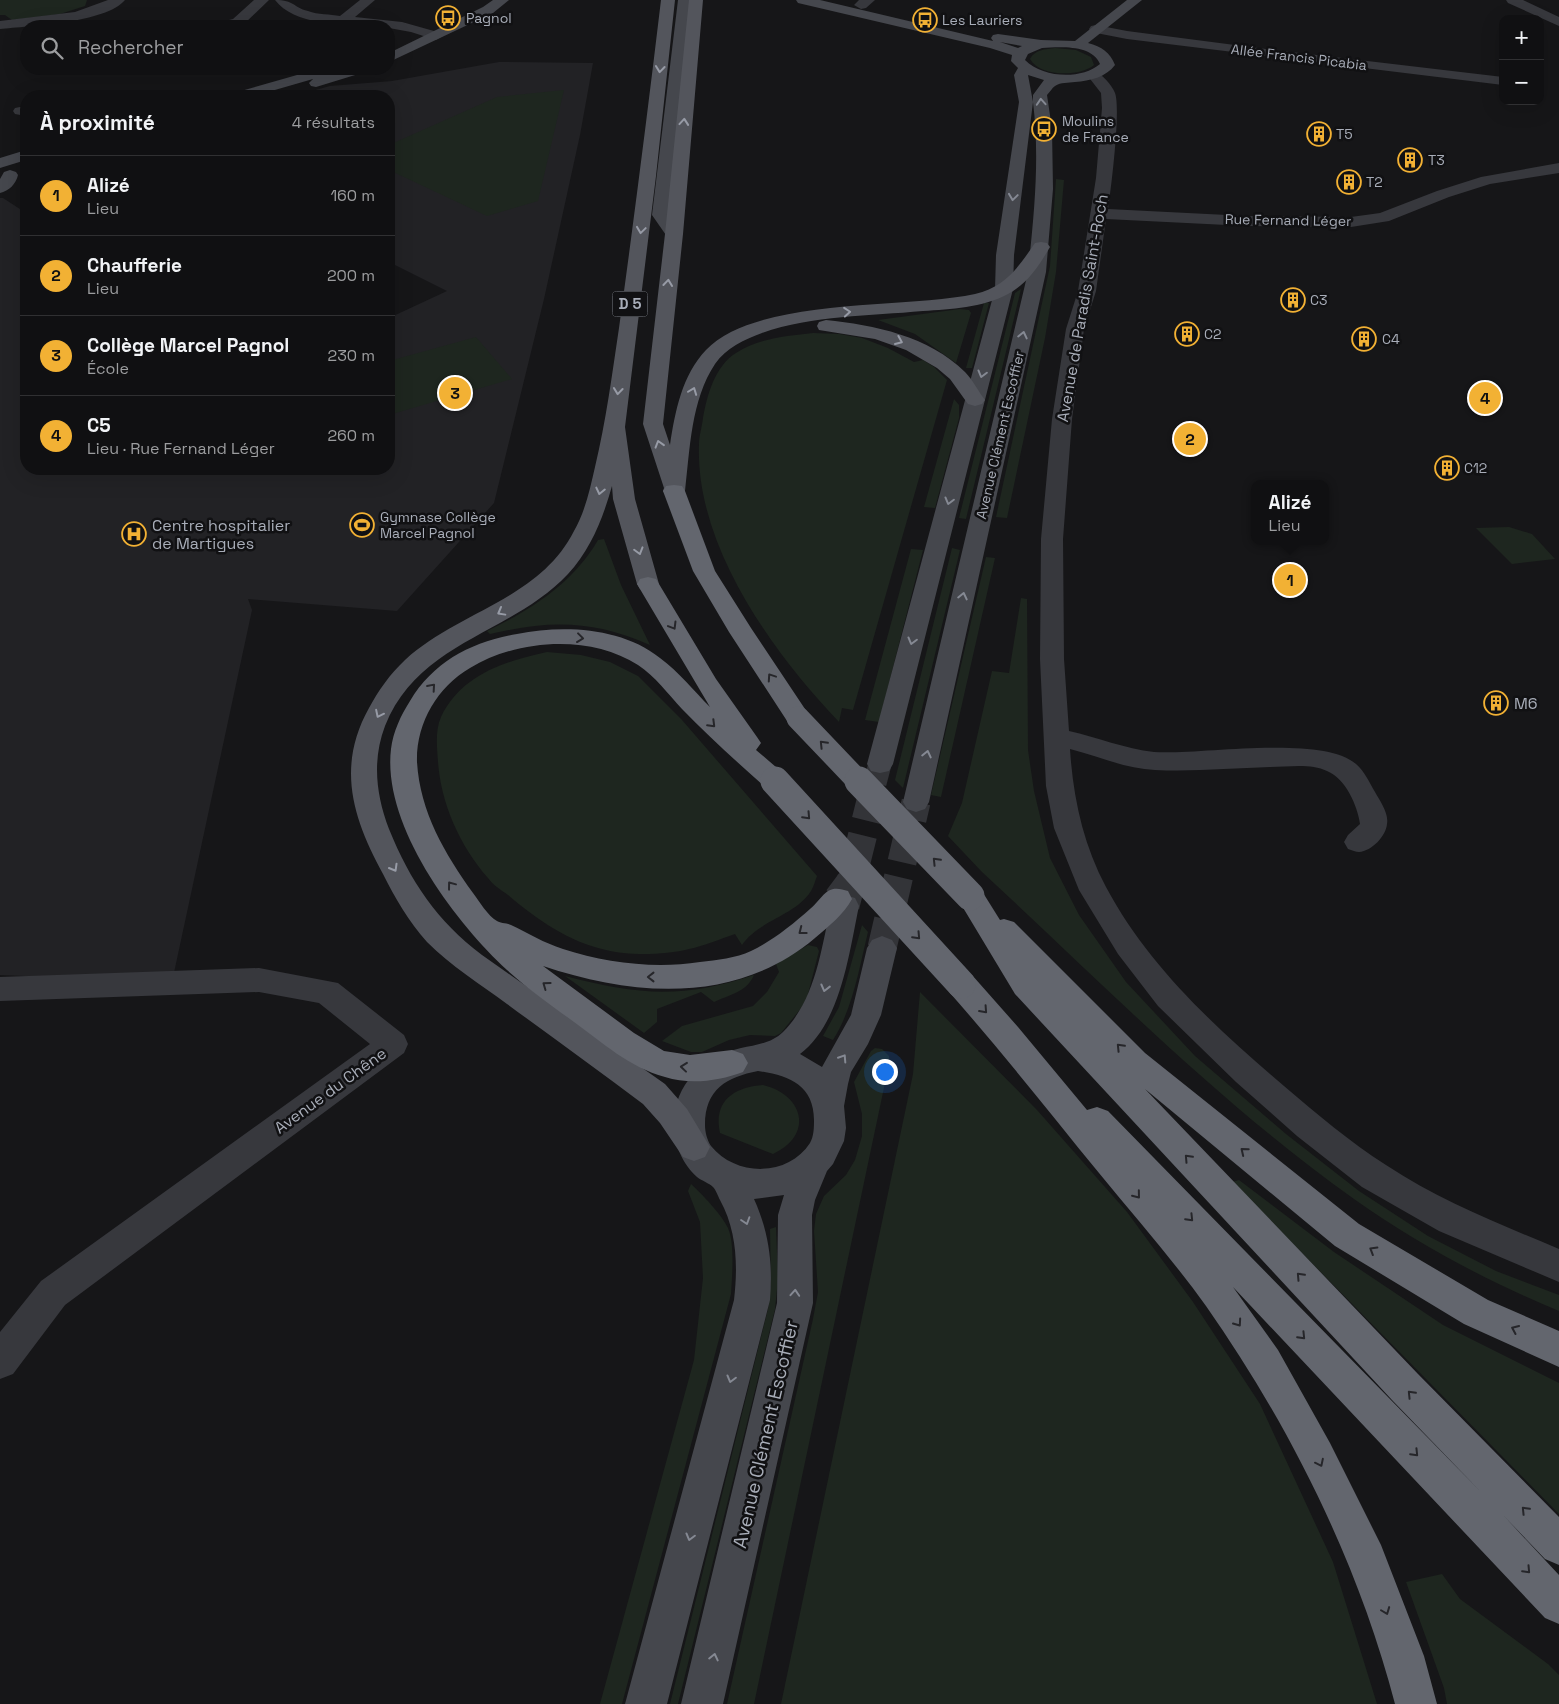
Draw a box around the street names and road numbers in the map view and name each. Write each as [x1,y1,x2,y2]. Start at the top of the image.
street label: Allée Francis Picabia [1230,40,1368,74]
street label: Avenue de Paradis Saint-Roch [1052,193,1113,424]
street label: Rue Fernand Léger [1225,210,1351,230]
road number: D 5 [612,292,648,316]
street label: Avenue Clément Escoffier [972,349,1028,521]
street label: Avenue du Chêne [270,1043,391,1138]
street label: Avenue Clément Escoffier [727,1318,804,1551]

